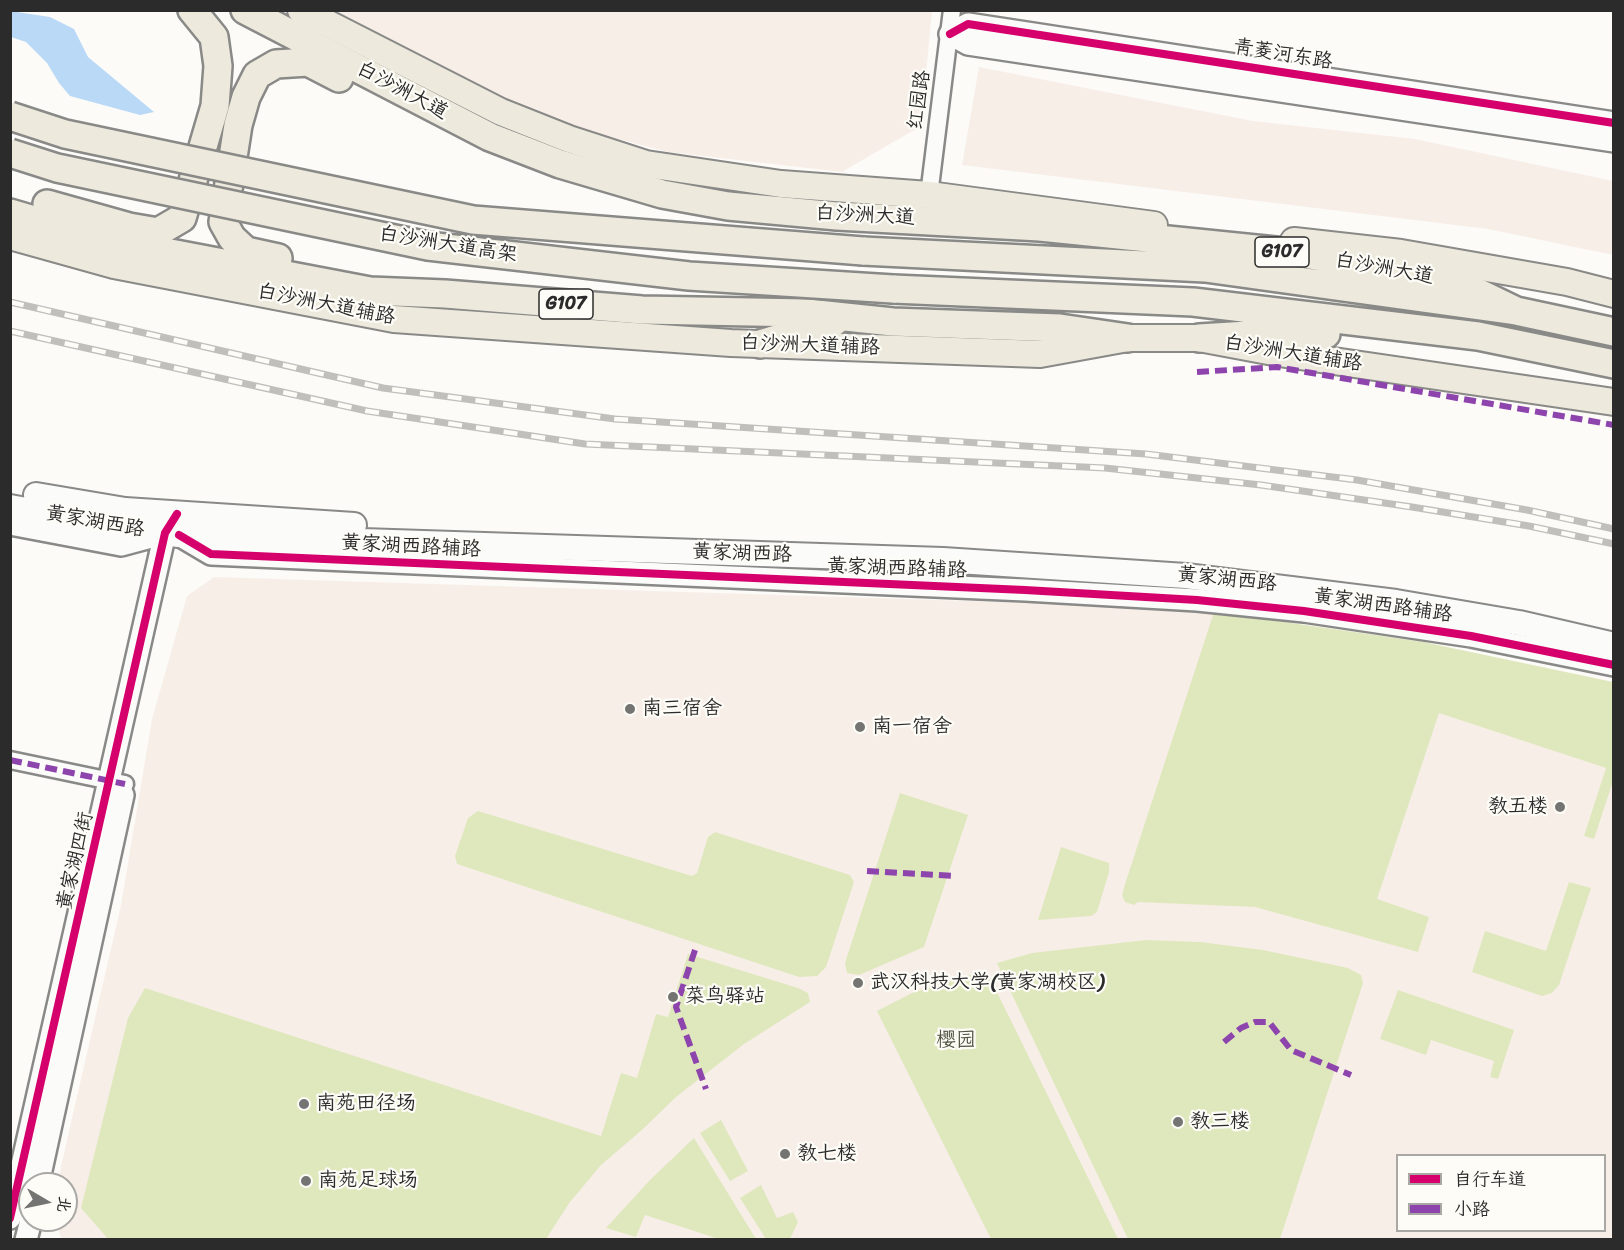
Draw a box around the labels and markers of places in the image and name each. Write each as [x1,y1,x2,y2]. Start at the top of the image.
place label: 南三宿舍 [642,697,722,721]
marker: 南三宿舍 [623,702,637,716]
place label: 南一宿舍 [872,715,952,739]
marker: 南一宿舍 [853,720,867,734]
place label: 教五楼 [1488,795,1548,819]
marker: 教五楼 [1553,800,1567,814]
place label: 武汉科技大学(黄家湖校区) [870,971,1104,995]
marker: 武汉科技大学(黄家湖校区) [851,976,865,990]
place label: 菜鸟驿站 [685,985,765,1009]
marker: 菜鸟驿站 [666,990,680,1004]
place label: 南苑田径场 [316,1092,416,1116]
marker: 南苑田径场 [297,1097,311,1111]
place label: 教三楼 [1190,1110,1250,1134]
marker: 教三楼 [1171,1115,1185,1129]
place label: 教七楼 [797,1142,857,1166]
marker: 教七楼 [778,1147,792,1161]
place label: 南苑足球场 [318,1169,418,1193]
marker: 南苑足球场 [299,1174,313,1188]

